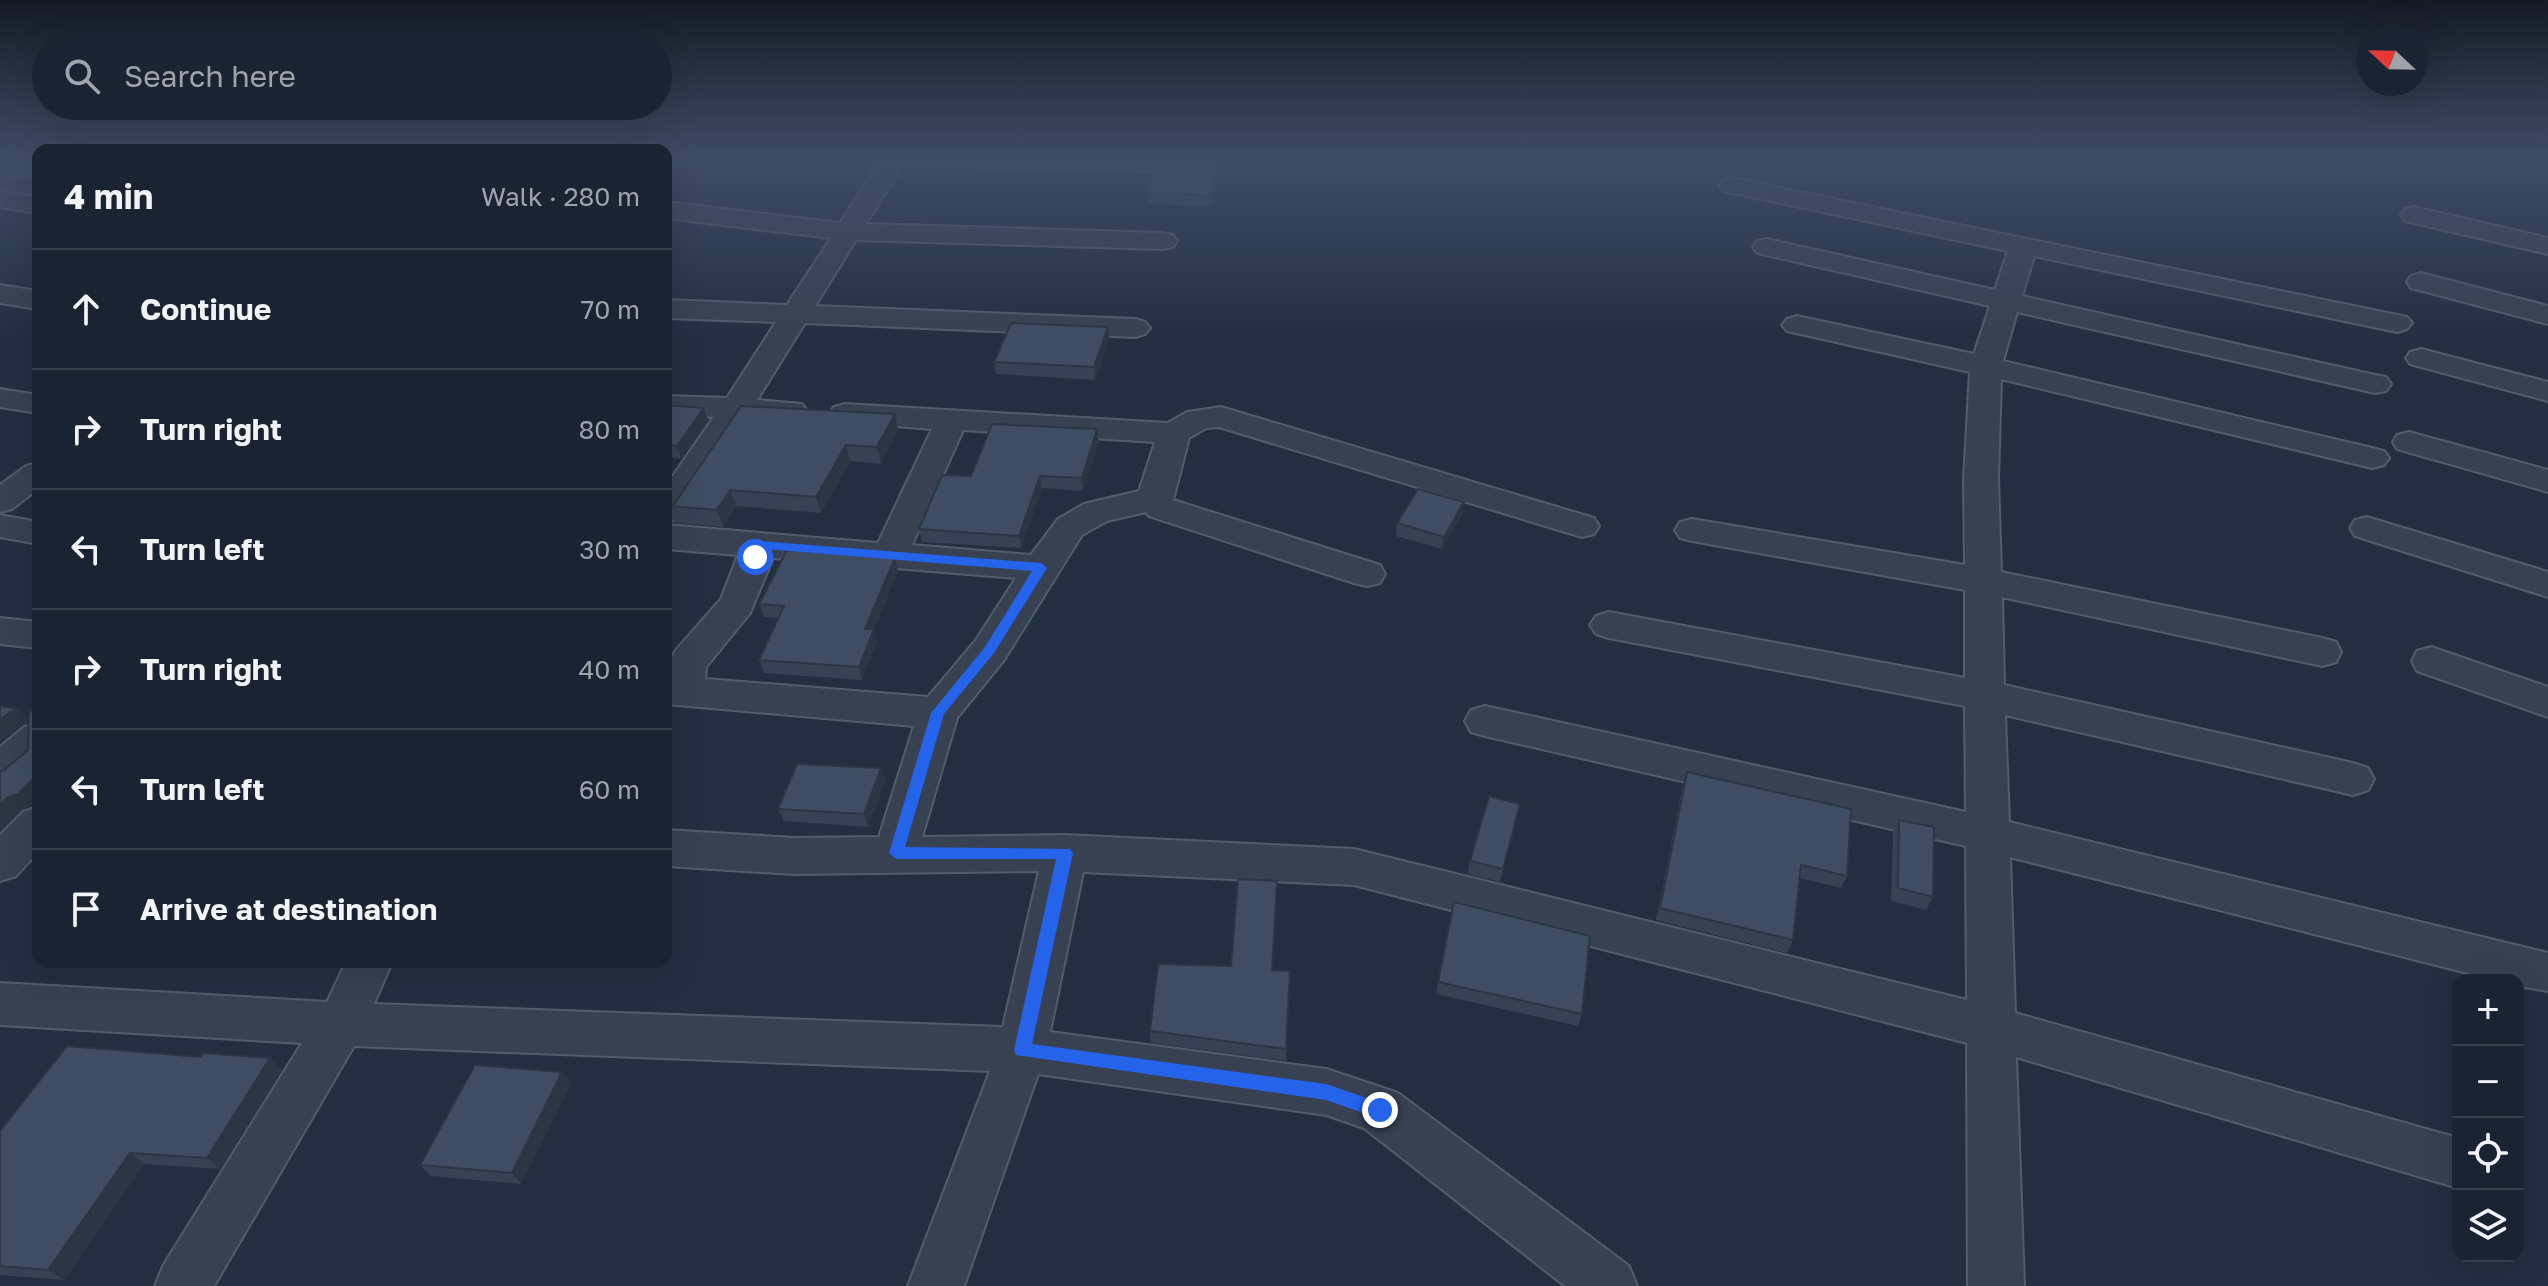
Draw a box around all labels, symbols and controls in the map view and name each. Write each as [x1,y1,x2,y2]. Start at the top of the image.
north arrow [2356,24,2428,96]
search box [32,32,672,120]
icon: search [60,54,104,98]
text: Search here [124,58,296,94]
text: 4 min [64,176,153,216]
text: Walk · 280 m [481,181,640,212]
icon: ahead [64,287,108,331]
text: Continue [140,291,271,327]
text: 70 m [581,294,640,325]
icon: right [64,407,108,451]
text: Turn right [140,411,282,447]
text: 80 m [579,414,640,445]
icon: left [64,527,108,571]
text: Turn left [140,531,265,567]
text: 30 m [579,534,640,565]
route start [737,539,773,575]
icon: right [64,647,108,691]
text: Turn right [140,651,282,687]
text: 40 m [579,654,640,685]
icon: left [64,767,108,811]
text: Turn left [140,771,265,807]
text: 60 m [579,774,640,805]
icon: arrive [64,887,108,931]
text: Arrive at destination [140,891,437,927]
map controls [2452,974,2524,1262]
button: + [2452,974,2524,1046]
button: − [2452,1046,2524,1118]
route end [1362,1092,1398,1128]
button: locate [2452,1118,2524,1190]
button: layers [2452,1190,2524,1262]

